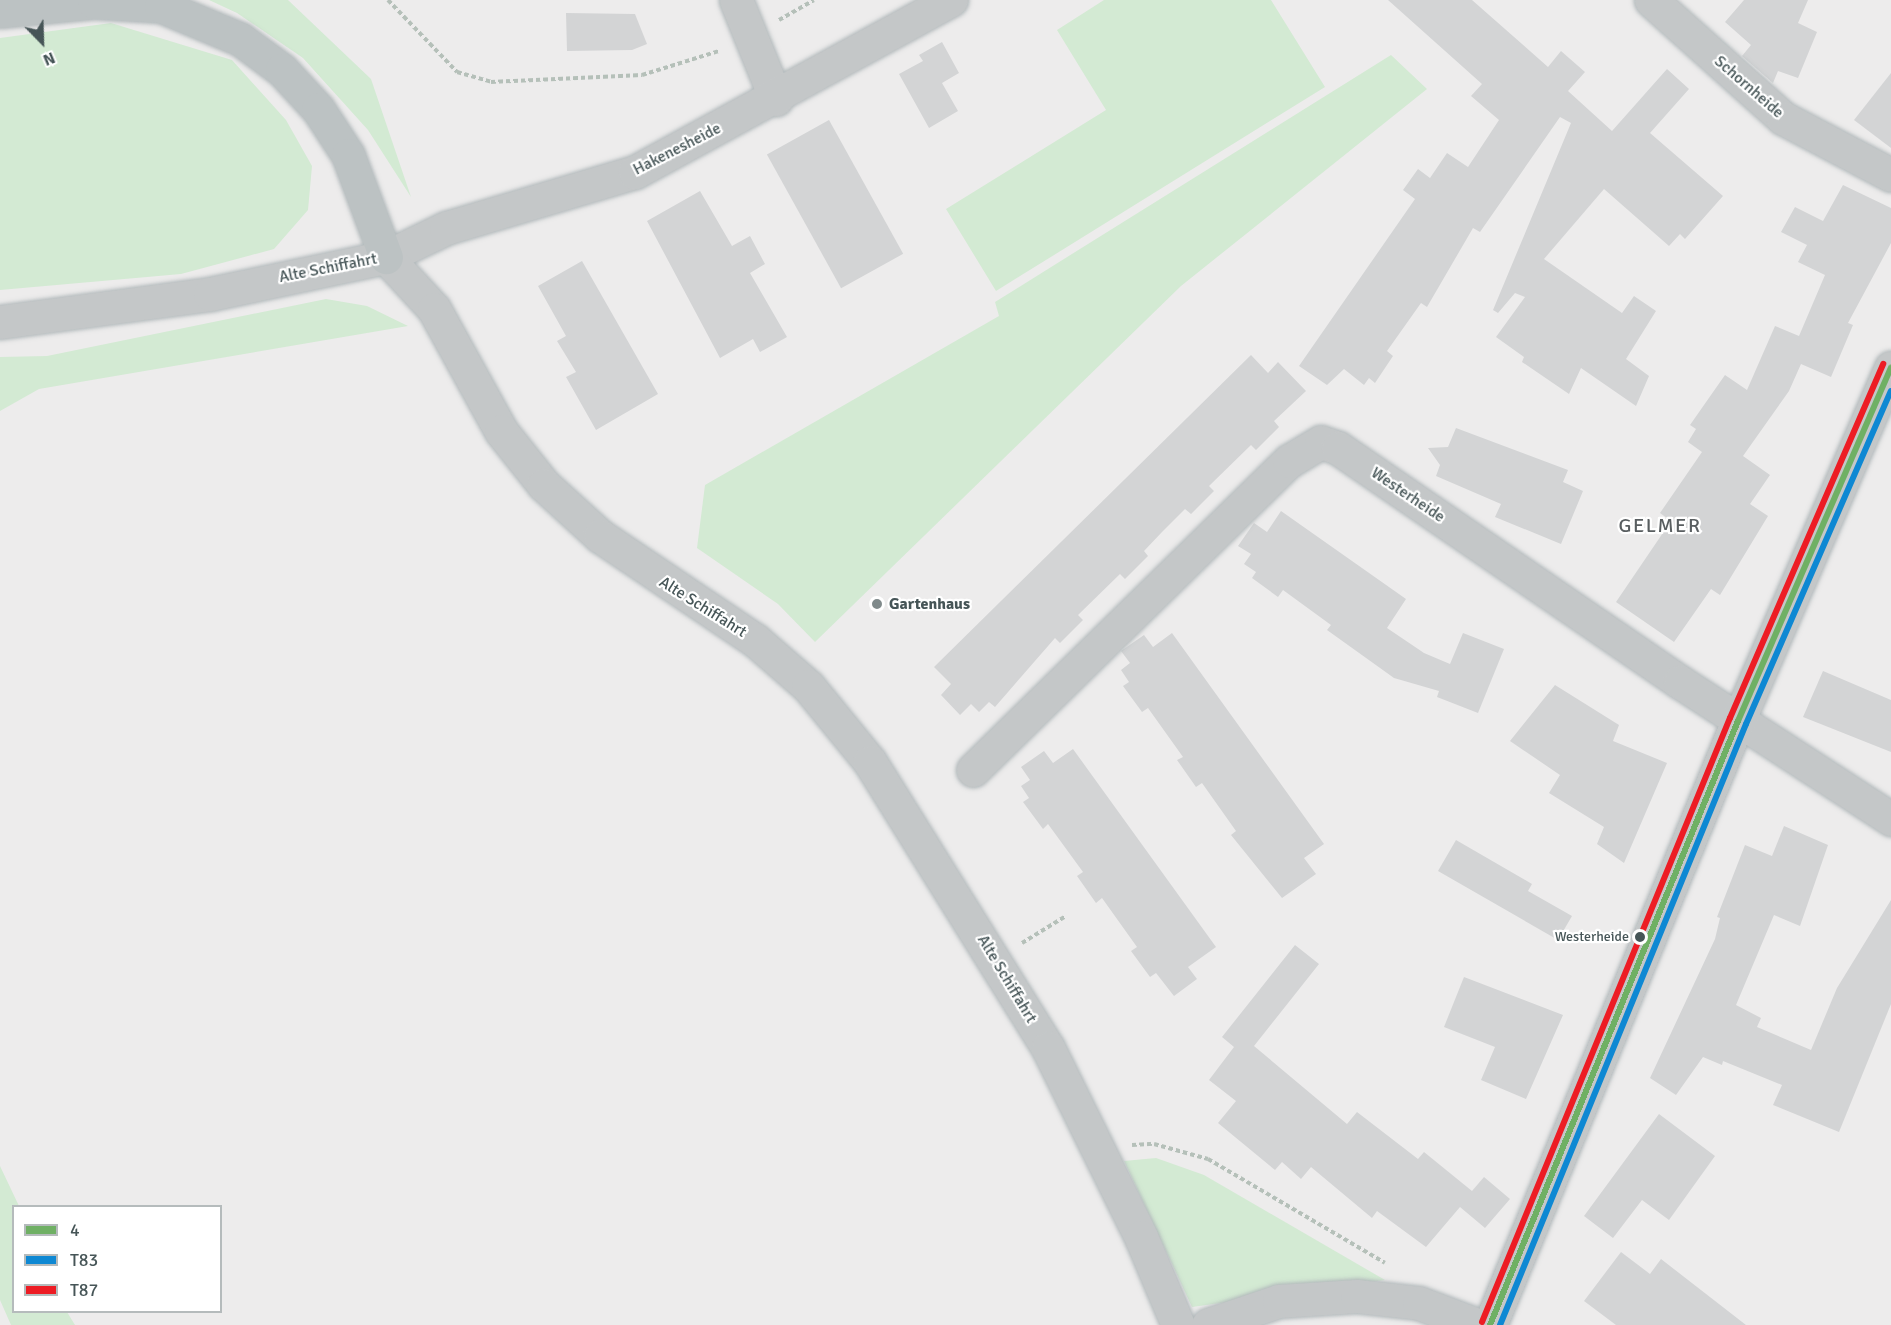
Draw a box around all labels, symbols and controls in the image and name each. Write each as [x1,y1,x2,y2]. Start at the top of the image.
north arrow [12,12,72,72]
text: N [40,47,58,70]
street label: Schornheide [1710,52,1788,122]
street label: Hakenesheide [630,119,724,179]
street label: Alte Schiffahrt [277,249,379,287]
street label: Westerheide [1367,463,1449,527]
district label: GELMER [1619,513,1701,537]
street label: Alte Schiffahrt [656,573,750,641]
place label: Gartenhaus [889,594,970,614]
marker: Gartenhaus [870,597,884,611]
place label: Westerheide [1555,929,1629,945]
street label: Alte Schiffahrt [973,931,1041,1027]
marker: Westerheide [1634,931,1646,943]
legend [12,1205,222,1313]
text: 4 [70,1219,80,1241]
text: T83 [70,1249,98,1271]
text: T87 [70,1279,98,1301]

